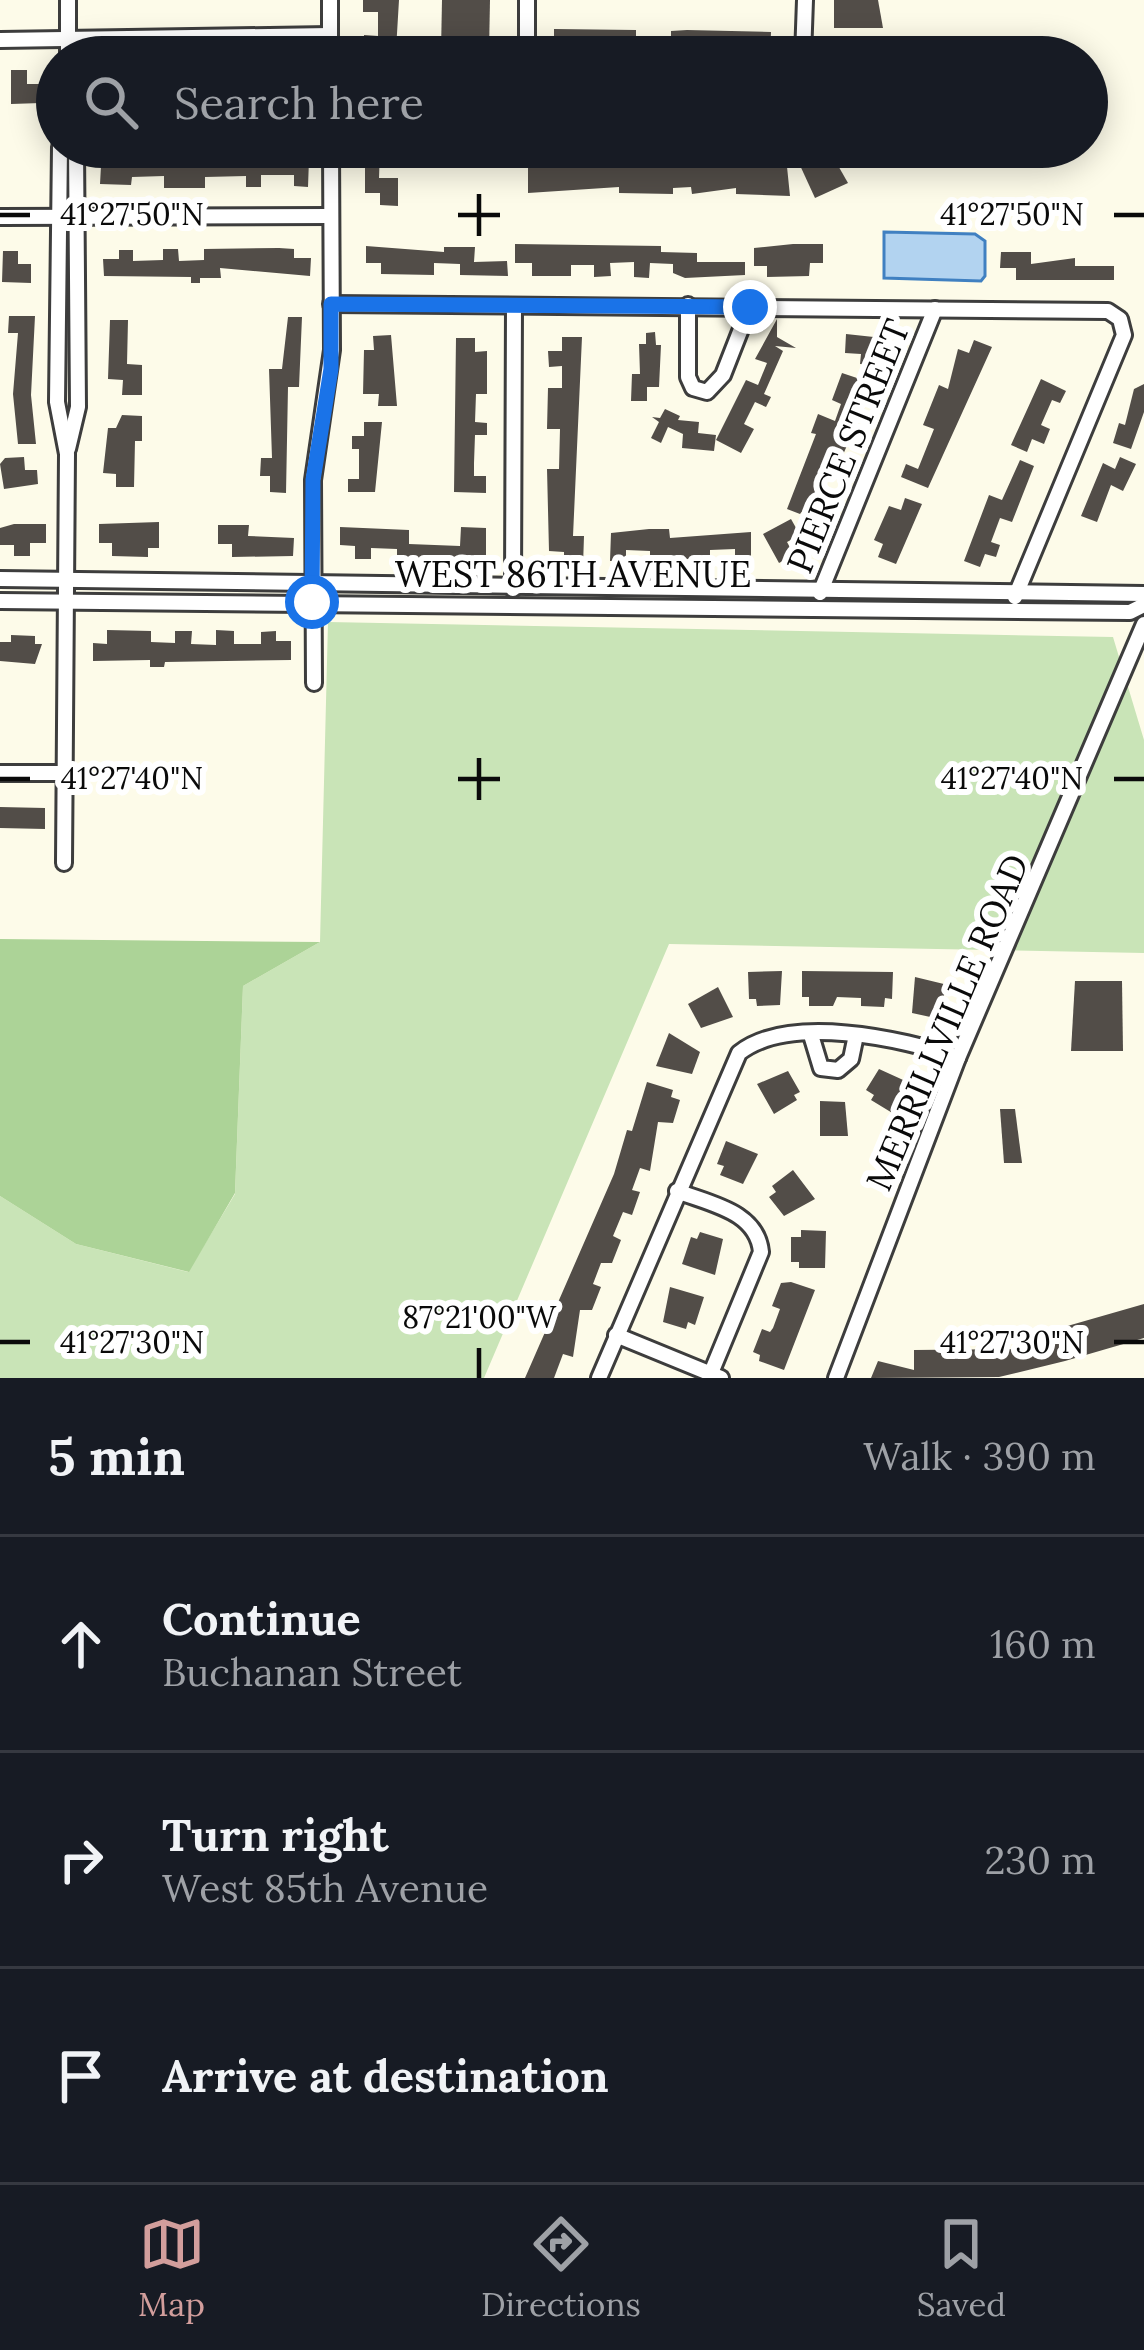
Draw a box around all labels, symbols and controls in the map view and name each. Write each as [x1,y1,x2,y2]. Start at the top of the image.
search box [36,36,1108,168]
icon: search [78,69,144,135]
text: Search here [174,74,424,131]
text: 41°27'50"N [60,195,204,233]
text: 41°27'50"N [940,195,1084,233]
route end [723,280,777,334]
street label: PIERCE STREET [776,312,920,580]
street label: WEST 86TH AVENUE [395,551,751,597]
route start [285,575,339,629]
text: 41°27'40"N [61,759,203,797]
text: 41°27'40"N [941,759,1083,797]
street label: MERRILLVILLE ROAD [855,847,1039,1197]
text: 87°21'00"W [402,1298,557,1336]
text: 41°27'30"N [60,1323,204,1361]
text: 41°27'30"N [940,1323,1084,1361]
text: 5 min [48,1424,185,1489]
text: Walk · 390 m [863,1431,1096,1481]
text: Continue [162,1590,361,1647]
icon: ahead [48,1611,114,1677]
text: 160 m [990,1619,1096,1669]
text: Buchanan Street [162,1647,462,1697]
text: Turn right [162,1806,389,1863]
icon: right [48,1827,114,1893]
text: 230 m [985,1835,1096,1885]
text: West 85th Avenue [162,1863,488,1913]
icon: arrive [48,2043,114,2109]
text: Arrive at destination [162,2047,609,2104]
tab: Map [138,2211,205,2325]
tab: Directions [481,2211,641,2325]
tab: Saved [917,2211,1006,2325]

